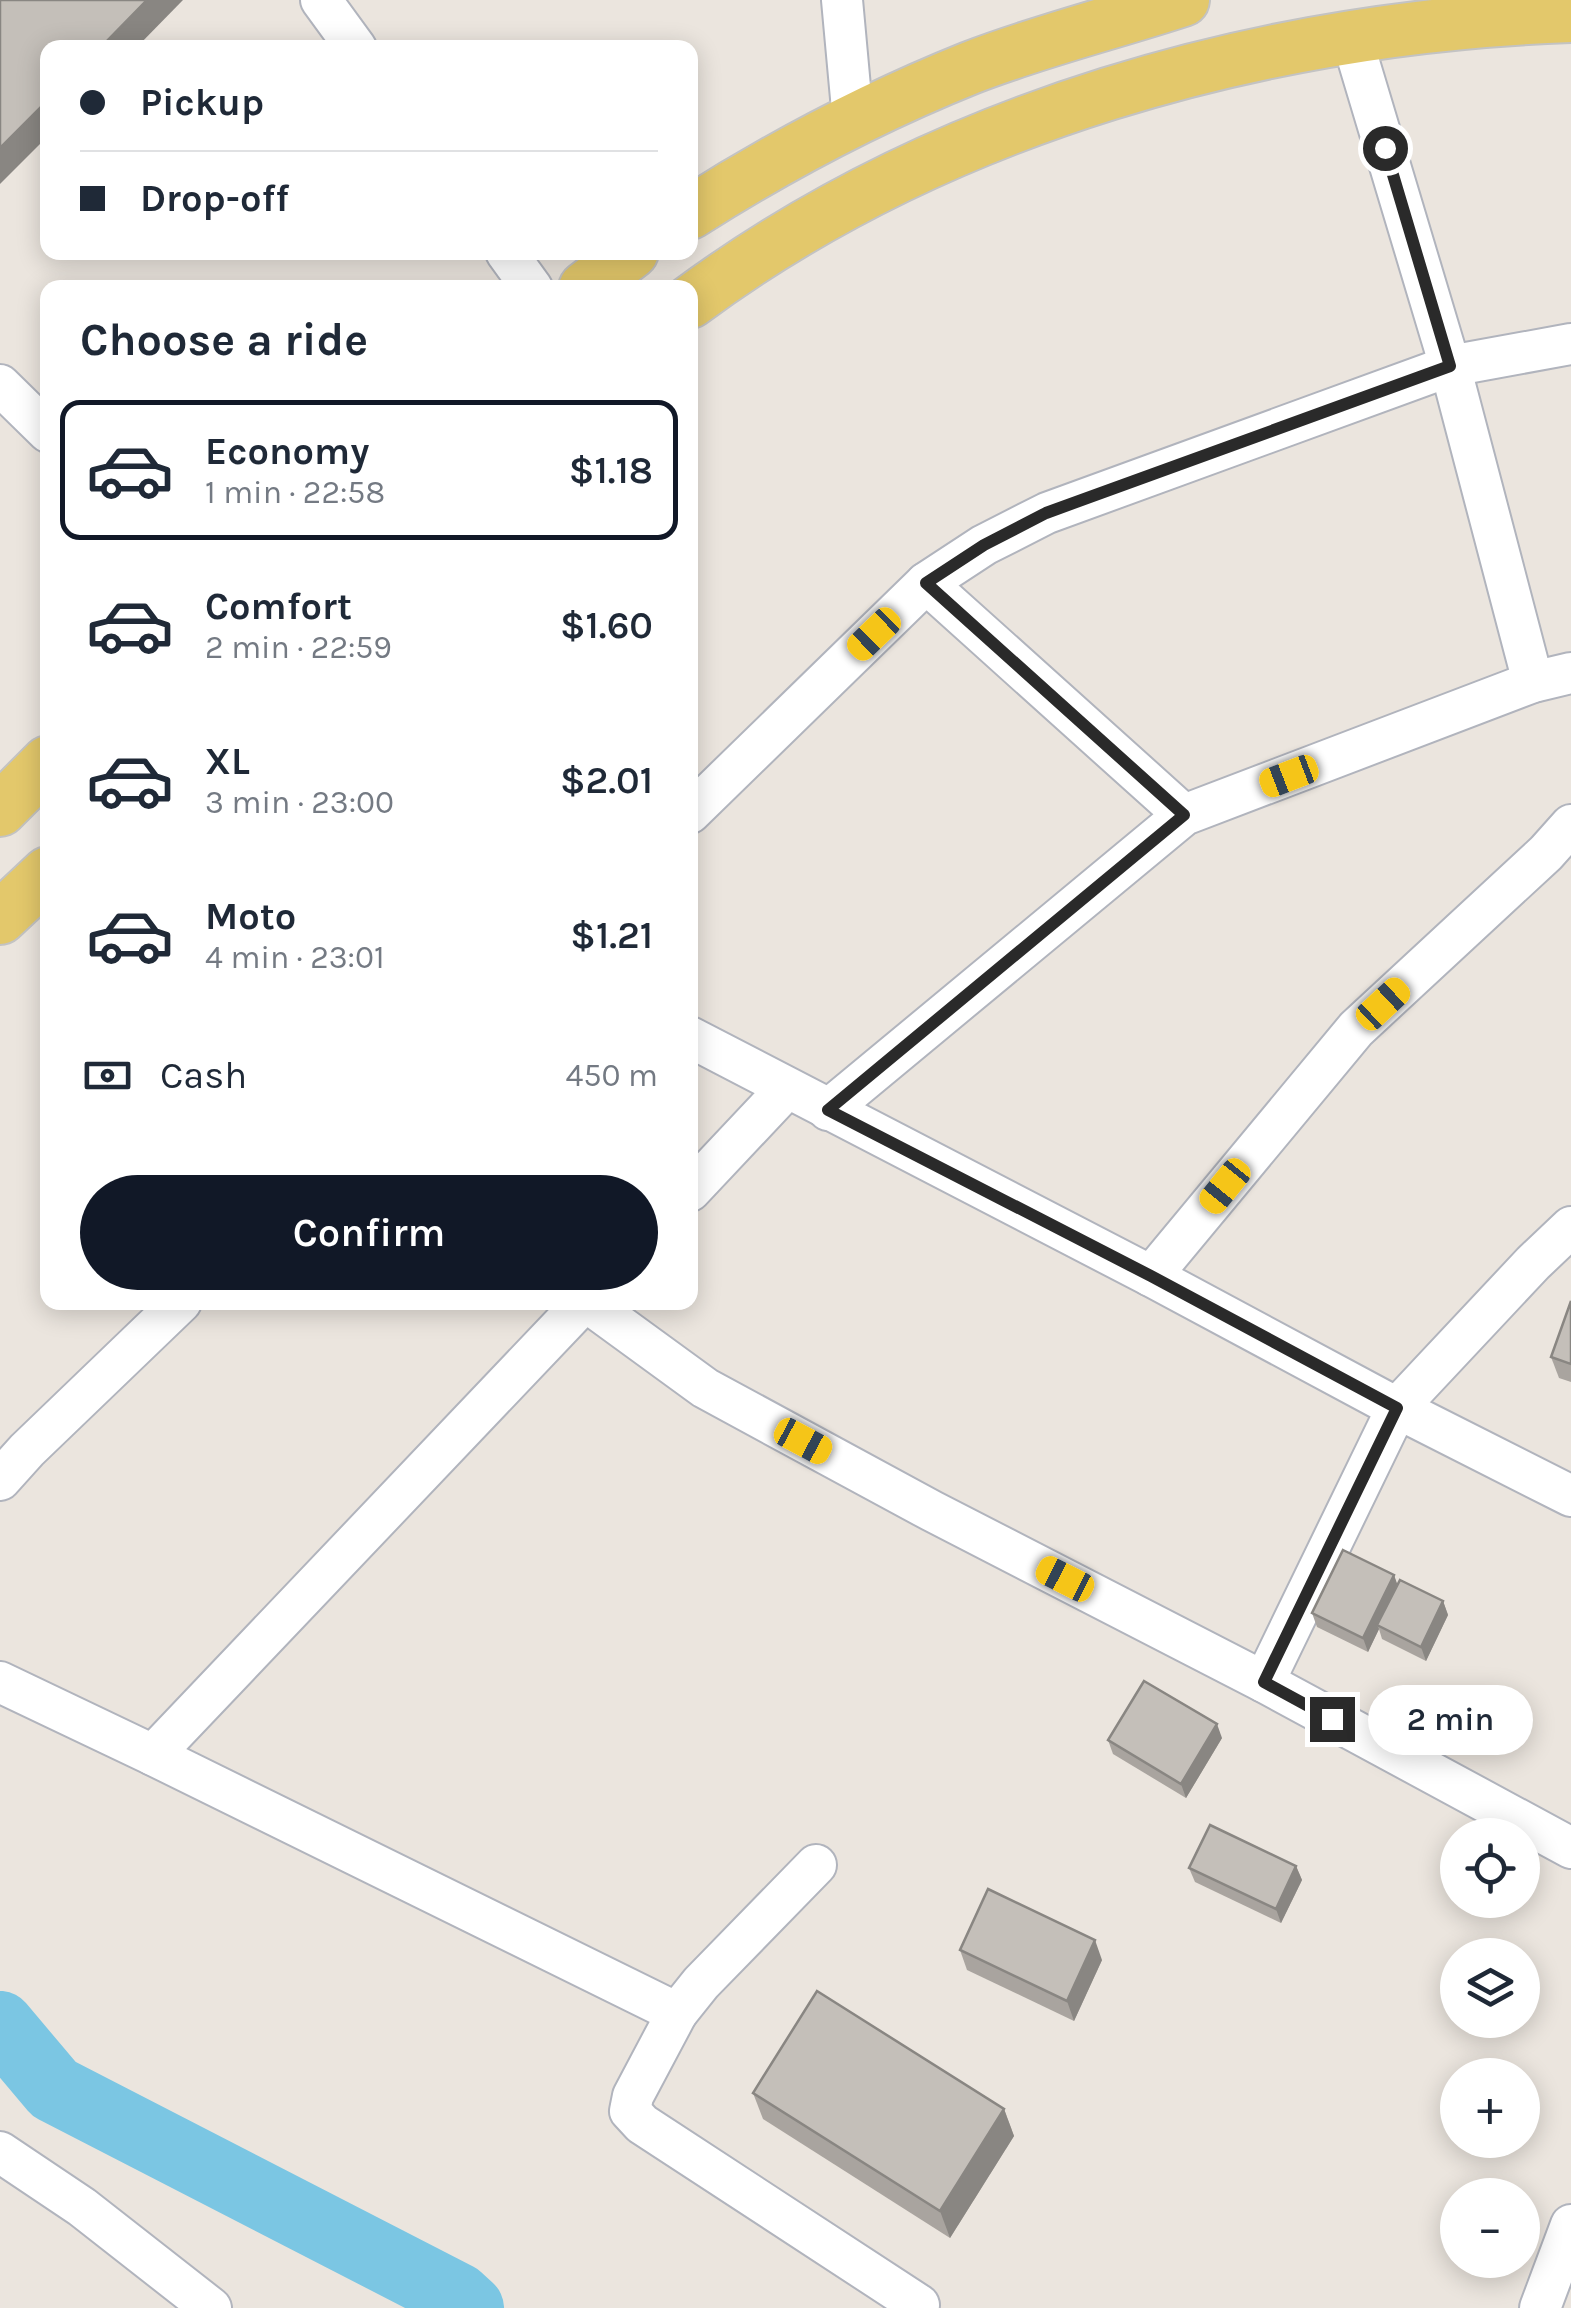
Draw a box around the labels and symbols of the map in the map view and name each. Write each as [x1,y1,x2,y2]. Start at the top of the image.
route start [1363,126,1408,171]
car [842,602,906,666]
car [1256,751,1322,801]
car [1351,973,1415,1035]
car [1194,1153,1256,1219]
car [769,1414,837,1468]
car [1031,1552,1099,1606]
callout: 2 min [1367,1684,1532,1754]
route end [1310,1697,1355,1742]

